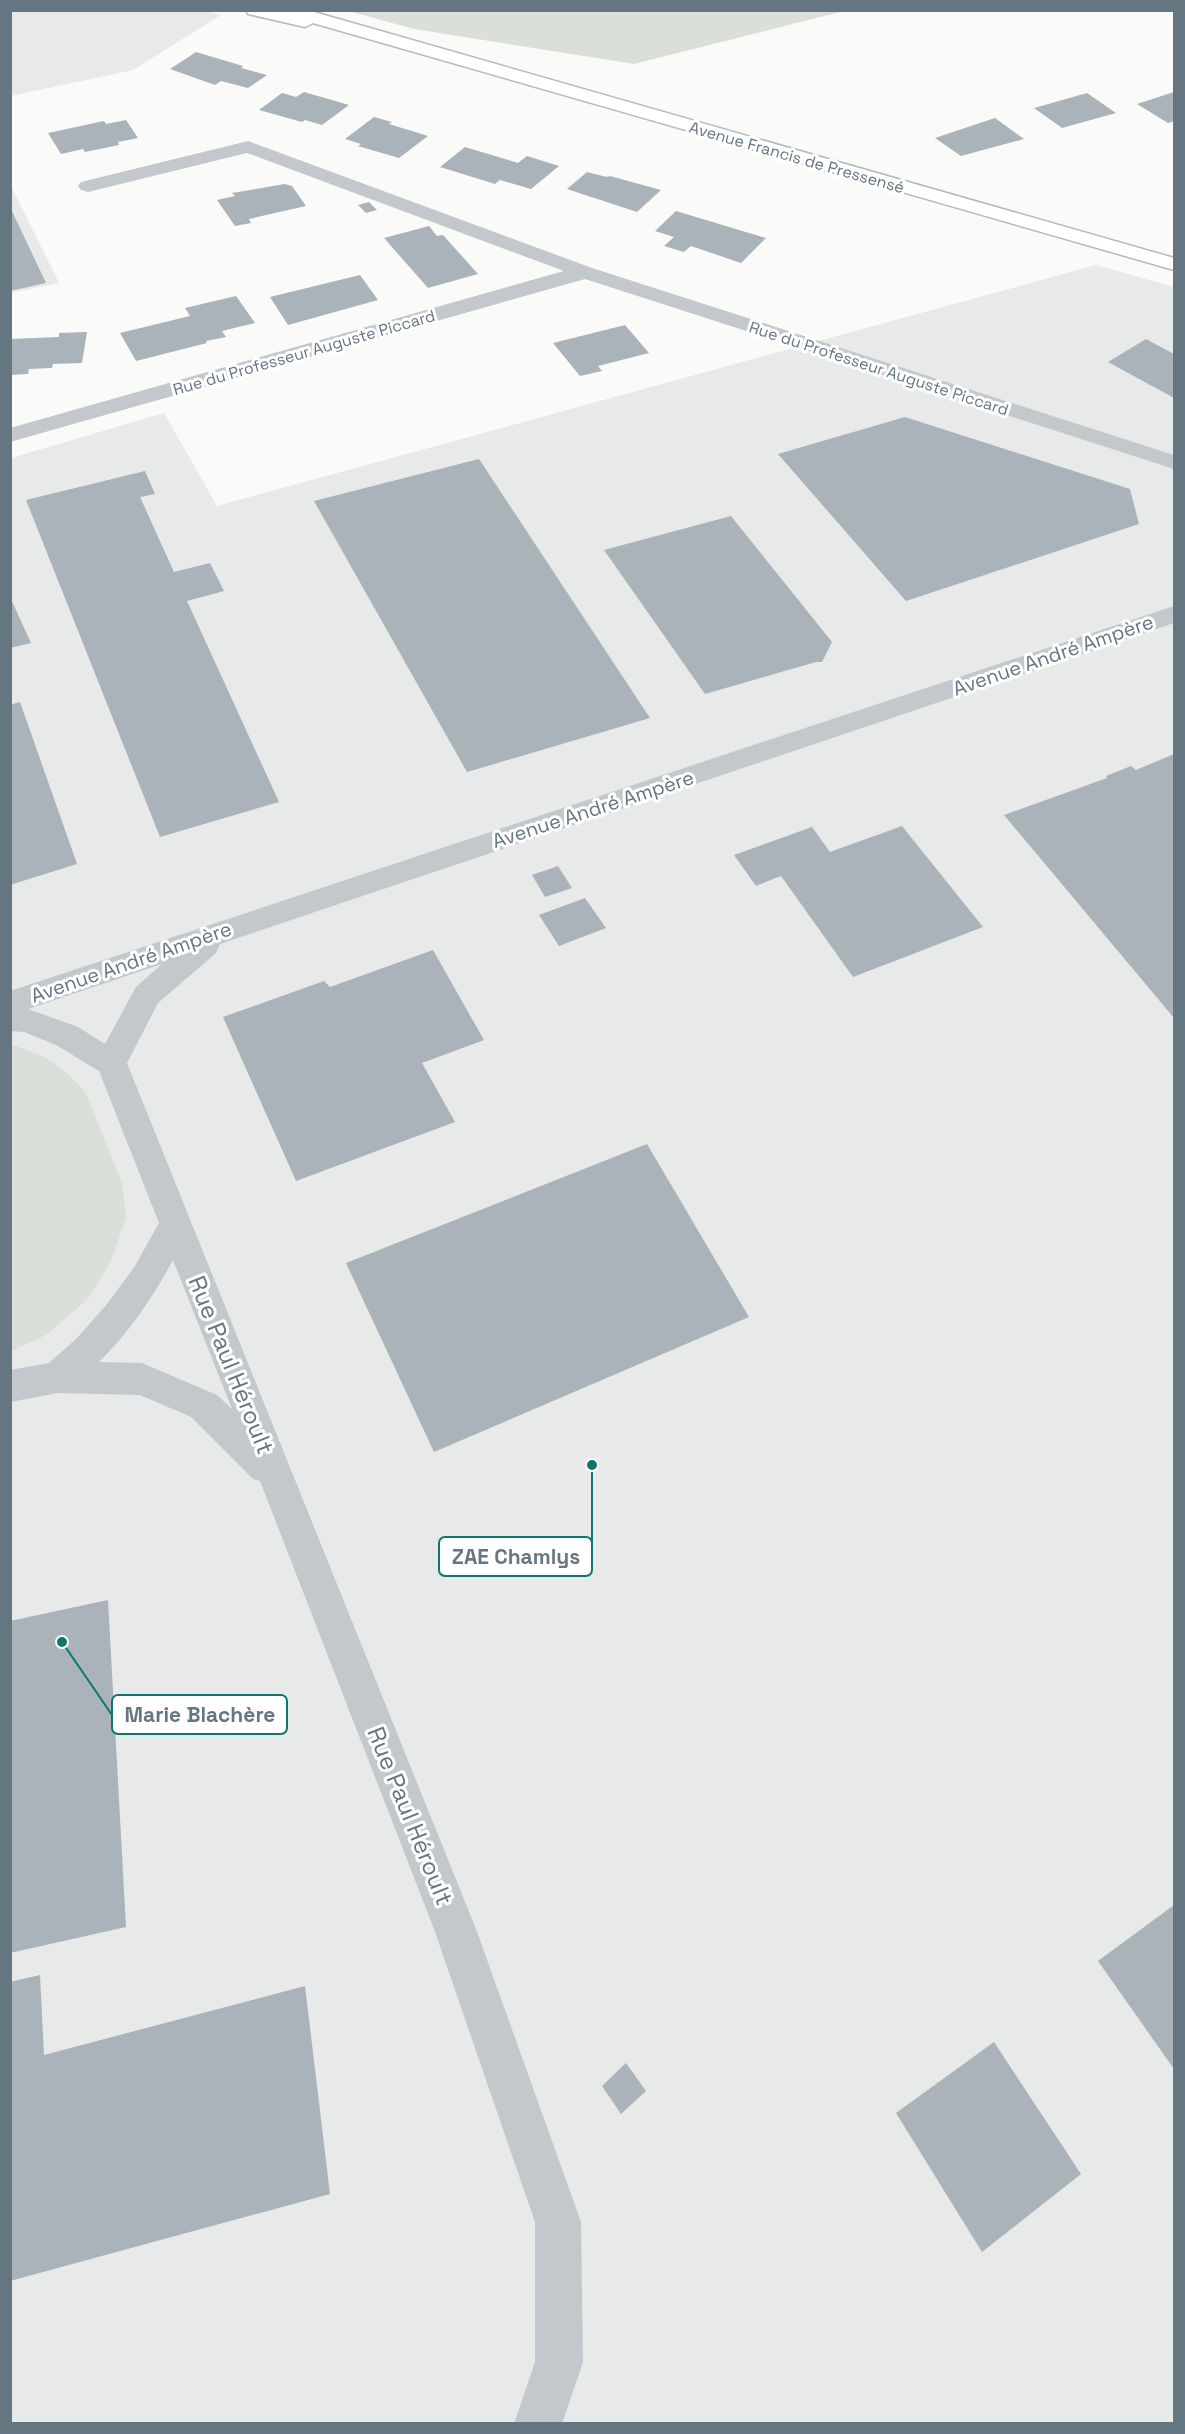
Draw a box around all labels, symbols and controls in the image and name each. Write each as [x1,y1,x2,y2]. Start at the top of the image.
street label: Avenue Francis de Pressensé [687,117,907,198]
street label: Rue du Professeur Auguste Piccard [171,305,438,400]
street label: Rue du Professeur Auguste Piccard [746,317,1011,420]
street label: Avenue André Ampère [949,608,1157,702]
street label: Avenue André Ampère [489,764,697,854]
street label: Avenue André Ampère [27,915,235,1009]
street label: Rue Paul Héroult [182,1271,281,1459]
callout: ZAE Chamlys [439,1537,592,1576]
text: ZAE Chamlys [452,1543,580,1570]
callout: Marie Blachère [112,1695,287,1734]
text: Marie Blachère [125,1701,275,1728]
street label: Rue Paul Héroult [361,1722,460,1910]

